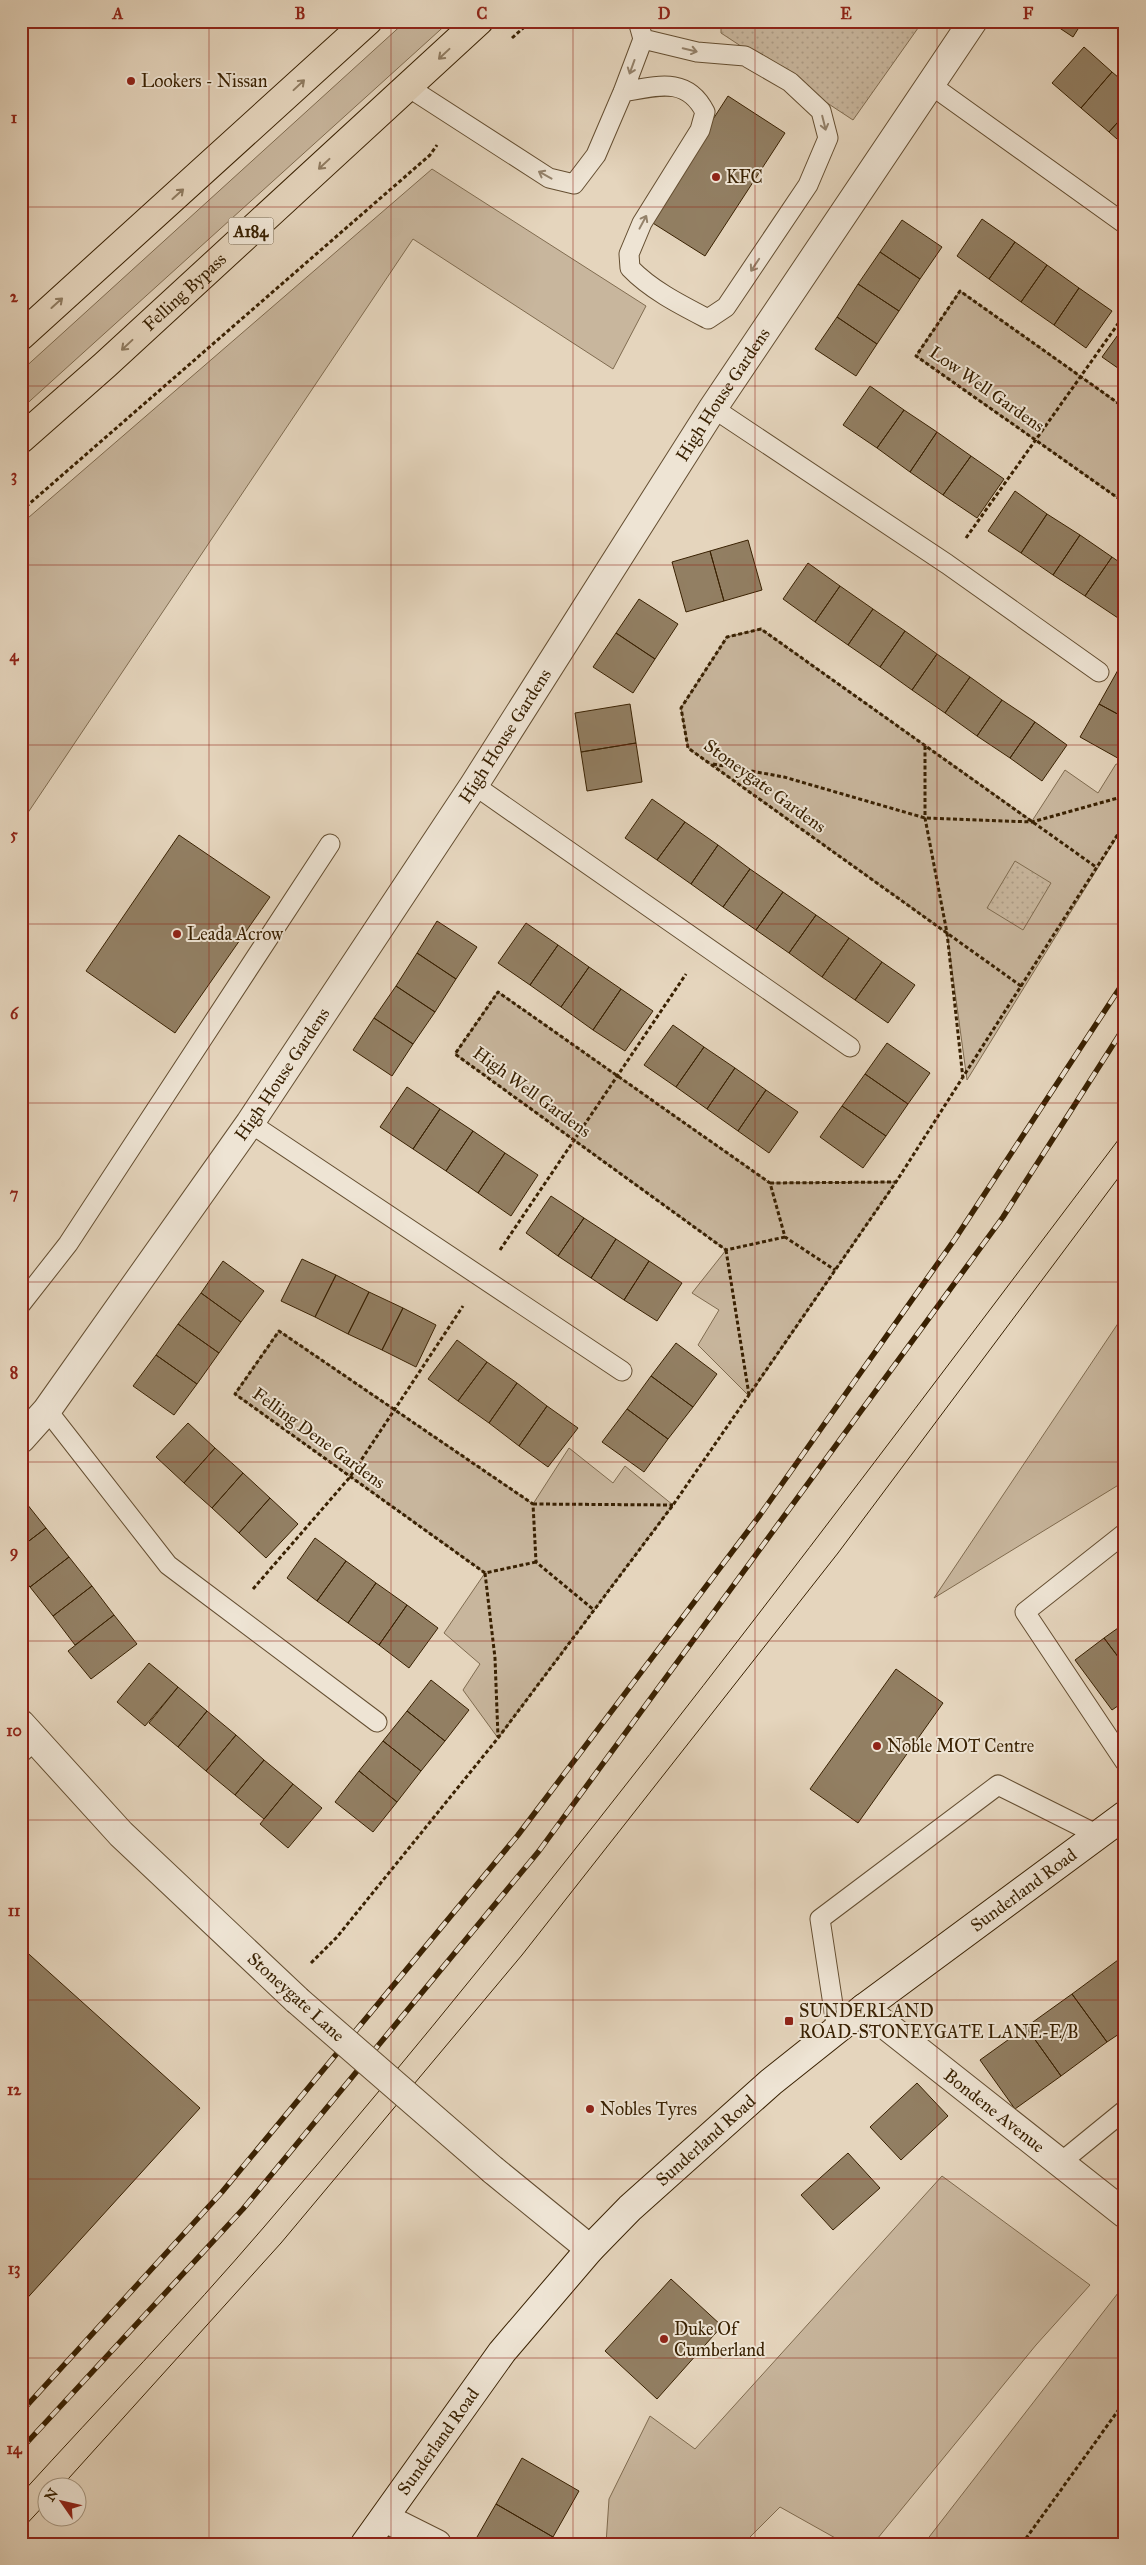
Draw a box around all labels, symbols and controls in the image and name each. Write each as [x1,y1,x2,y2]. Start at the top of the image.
text: A [112,4,124,23]
text: B [295,4,305,23]
text: C [477,4,488,23]
text: D [658,4,671,23]
text: E [840,4,852,23]
text: F [1023,4,1034,23]
one-way arrow [682,46,698,56]
one-way arrow [437,48,450,60]
one-way arrow [627,59,636,75]
place label: Lookers - Nissan [141,70,268,92]
marker: Lookers - Nissan [125,75,137,87]
one-way arrow [292,79,305,91]
text: 1 [11,108,18,127]
one-way arrow [820,115,829,131]
one-way arrow [318,159,331,170]
place label: KFC [726,166,763,188]
one-way arrow [538,169,552,179]
marker: KFC [710,171,722,183]
one-way arrow [172,188,185,200]
one-way arrow [638,215,648,230]
road number: A184 [228,218,274,245]
street label: Felling Bypass [138,248,231,336]
one-way arrow [749,258,760,272]
text: 2 [10,287,19,306]
one-way arrow [51,297,64,309]
street label: High House Gardens [671,324,775,465]
one-way arrow [120,339,133,351]
street label: Low Well Gardens [925,341,1049,437]
text: 3 [11,466,17,486]
text: 4 [10,646,20,666]
street label: High House Gardens [454,665,556,807]
street label: Stoneygate Gardens [699,734,830,838]
text: 5 [10,825,18,844]
place label: Leada Acrow [187,923,283,945]
marker: Leada Acrow [171,928,183,940]
street label: High House Gardens [230,1003,334,1145]
text: 6 [10,1004,19,1023]
street label: High Well Gardens [468,1042,595,1143]
text: 7 [10,1184,19,1203]
text: 8 [10,1363,18,1382]
street label: Felling Dene Gardens [248,1382,390,1494]
text: 9 [10,1542,18,1562]
text: 10 [6,1721,22,1740]
place label: Noble MOT Centre [887,1735,1034,1757]
marker: Noble MOT Centre [871,1740,883,1752]
street label: Sunderland Road [966,1844,1081,1936]
text: 11 [8,1901,21,1920]
street label: Stoneygate Lane [242,1948,349,2047]
place label: SUNDERLAND ROAD-STONEYGATE LANE-E/B [799,2000,1079,2043]
marker: SUNDERLAND ROAD-STONEYGATE LANE-E/B [783,2015,795,2027]
street label: Bondene Avenue [939,2064,1049,2157]
text: 12 [7,2080,22,2099]
street label: Sunderland Road [651,2090,760,2191]
place label: Nobles Tyres [600,2098,697,2120]
marker: Nobles Tyres [584,2103,596,2115]
text: 13 [8,2259,20,2279]
place label: Duke Of Cumberland [674,2318,765,2361]
marker: Duke Of Cumberland [658,2333,670,2345]
street label: Sunderland Road [393,2384,484,2499]
text: 14 [6,2439,23,2459]
north arrow [38,2478,88,2528]
text: N [41,2485,62,2505]

